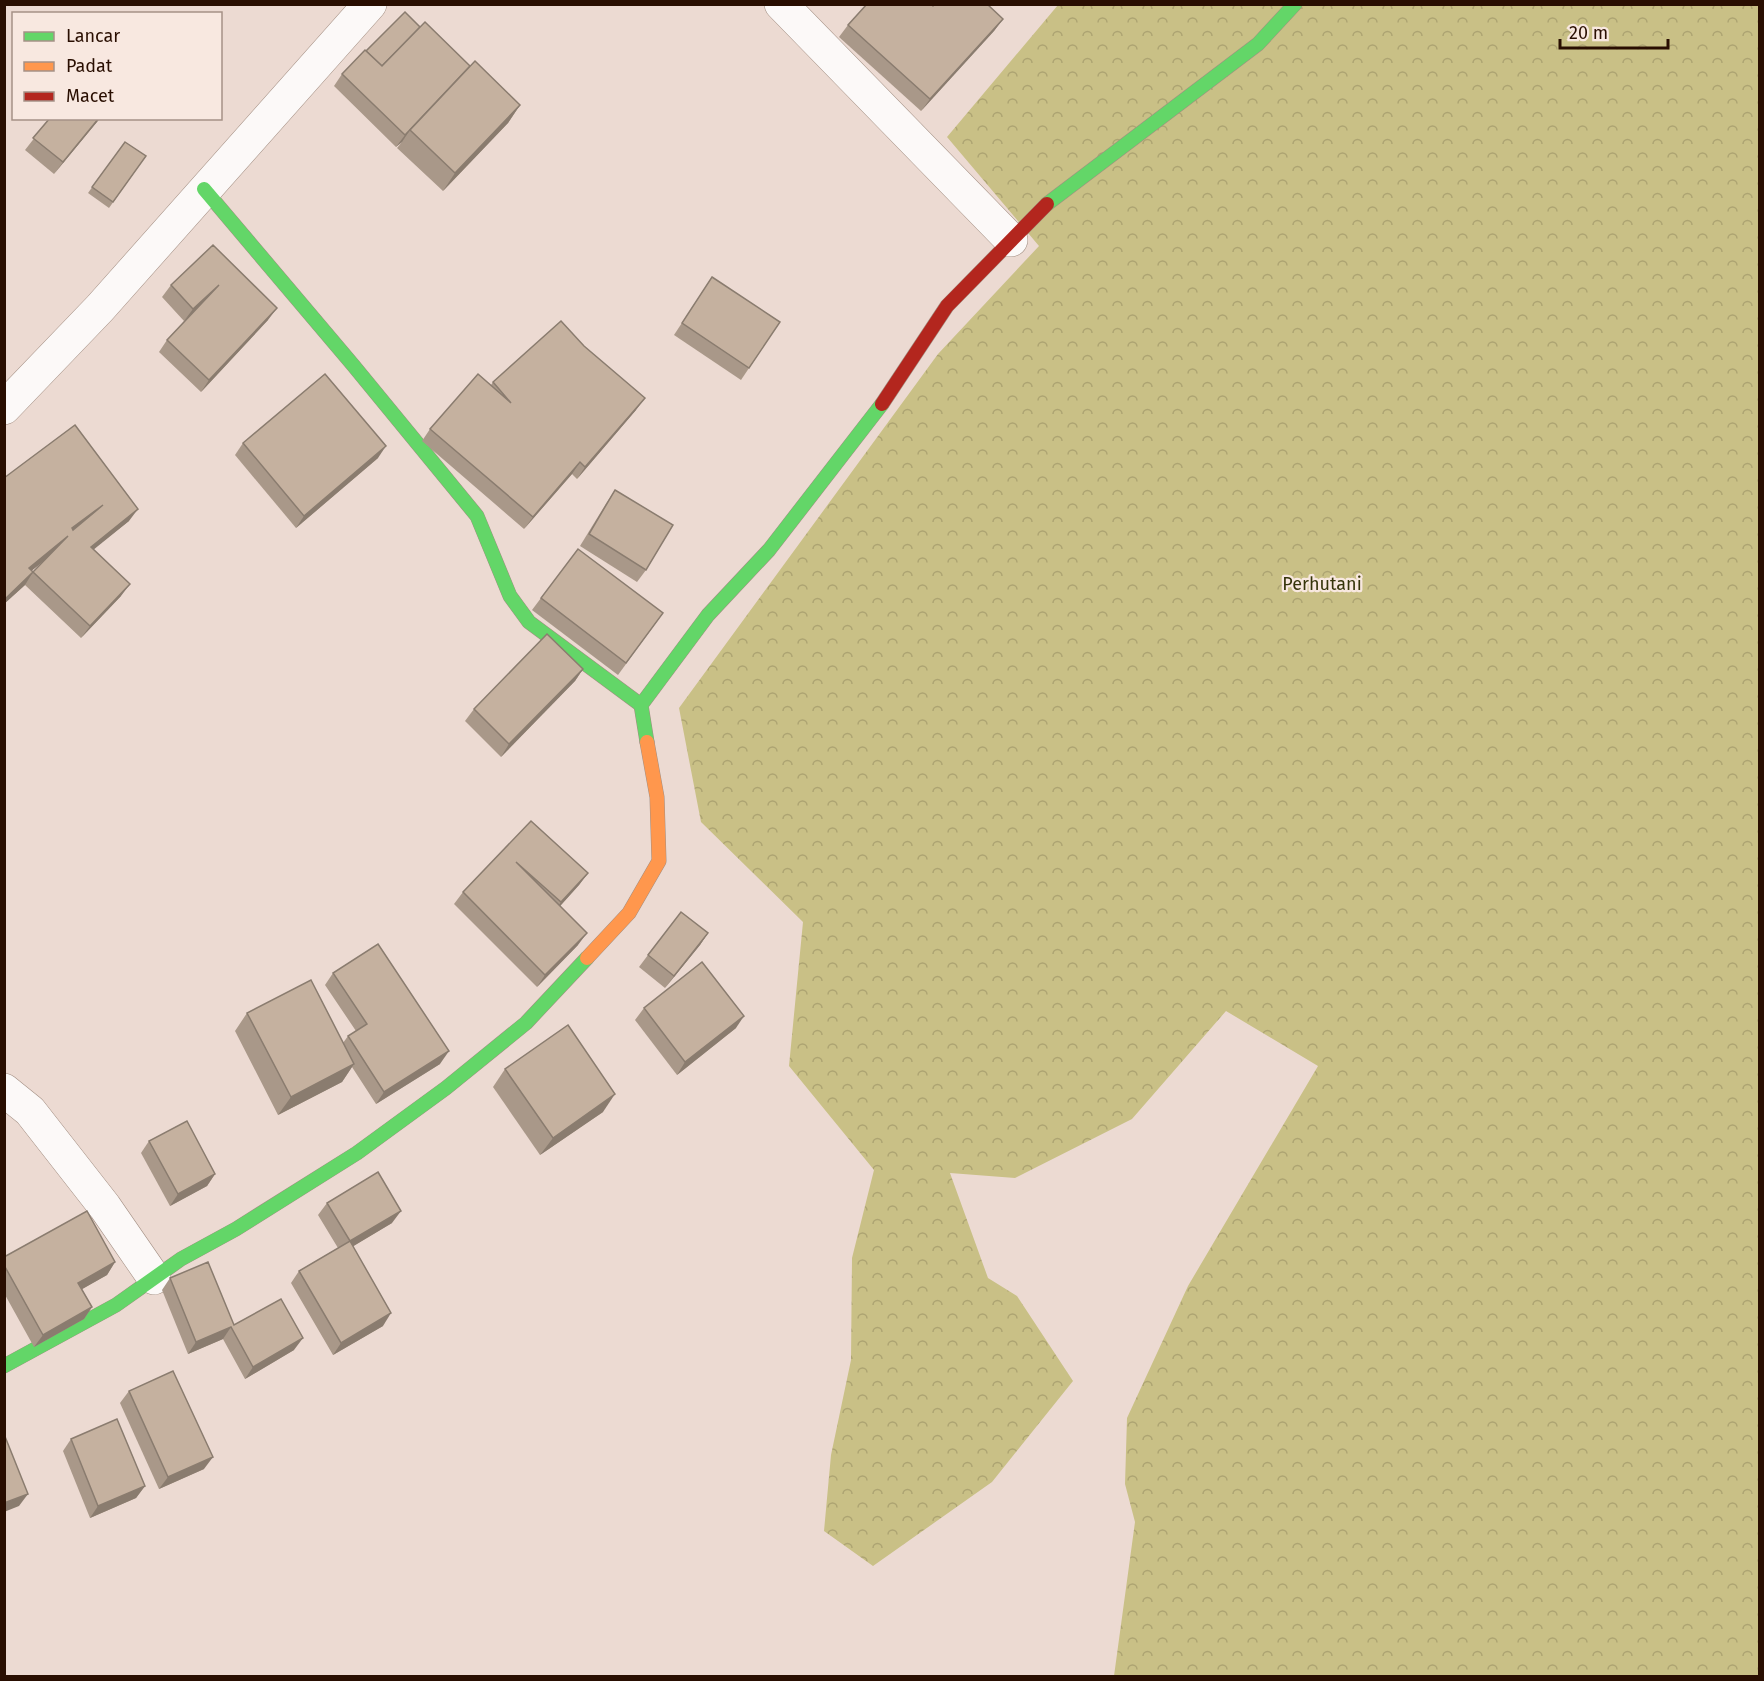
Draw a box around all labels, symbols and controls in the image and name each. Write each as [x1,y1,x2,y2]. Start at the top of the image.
legend [12,12,222,120]
scale bar [1560,12,1668,50]
text: 20 m [1569,22,1608,44]
text: Lancar [66,25,120,47]
text: Padat [66,55,113,77]
text: Macet [66,85,115,107]
park label: Perhutani [1282,573,1362,595]

